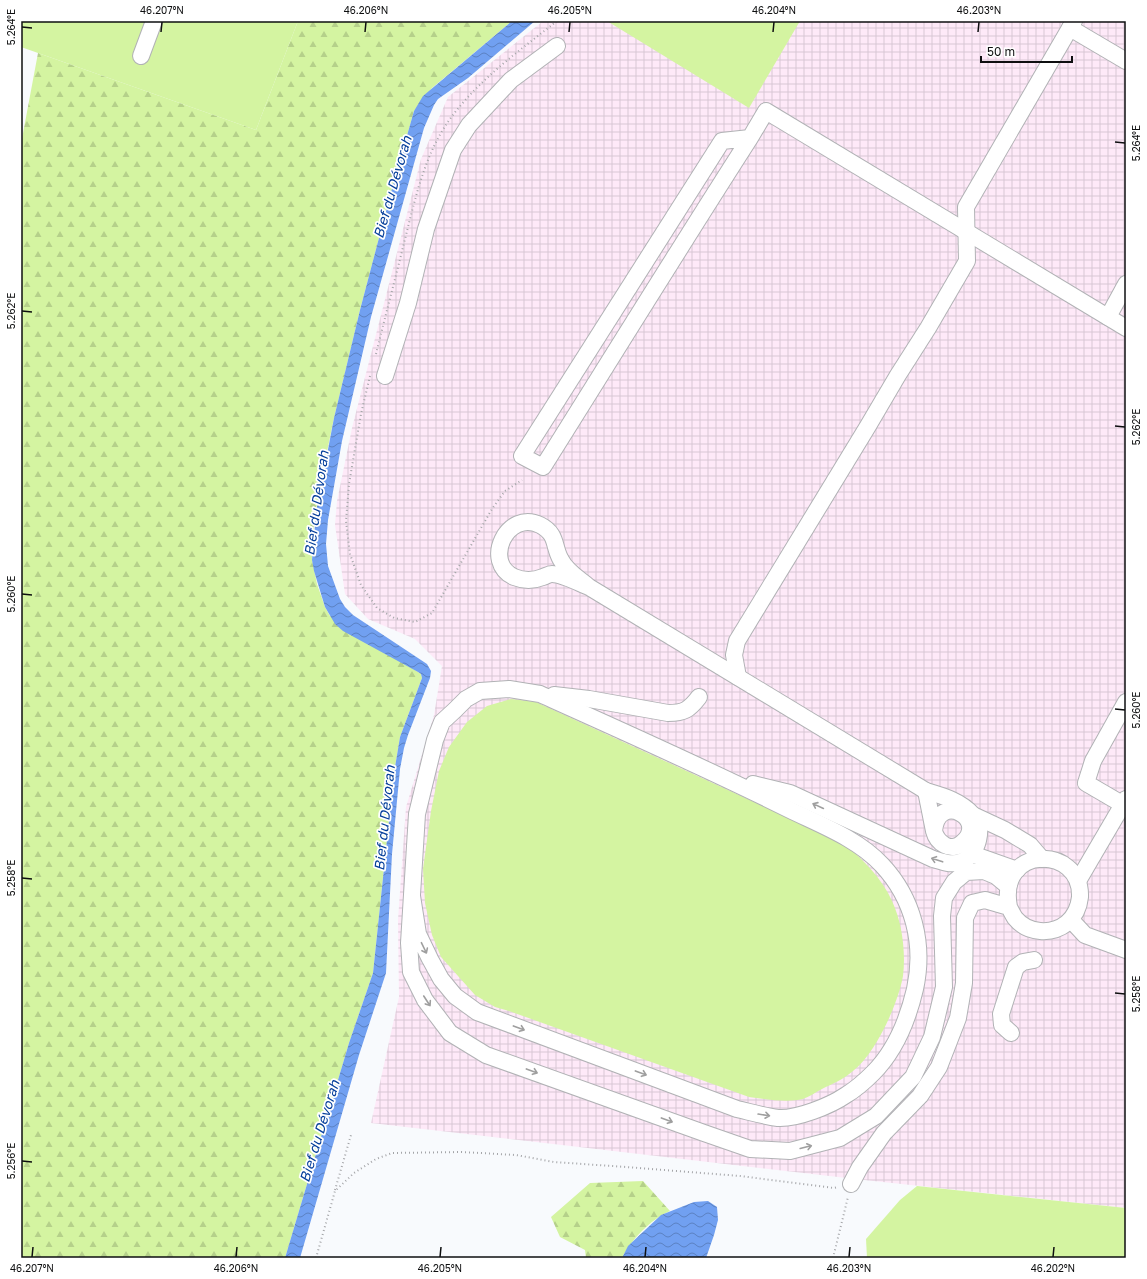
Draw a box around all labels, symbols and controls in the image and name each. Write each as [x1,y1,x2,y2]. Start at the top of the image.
text: 46.207°N [140,4,184,16]
text: 46.206°N [344,4,388,16]
text: 46.205°N [548,4,592,16]
text: 46.204°N [752,4,796,16]
text: 46.203°N [957,4,1001,16]
text: 5.264°E [5,9,17,45]
scale bar [981,38,1072,64]
text: 50 m [987,44,1015,59]
text: 5.264°E [1130,125,1142,161]
water label: Bief du Dévorah [369,133,415,240]
text: 5.262°E [5,293,17,329]
text: 5.262°E [1130,409,1142,445]
water label: Bief du Dévorah [300,448,332,557]
text: 5.260°E [5,576,17,612]
text: 5.260°E [1130,692,1142,728]
water label: Bief du Dévorah [370,763,398,871]
one-way arrow [813,802,825,809]
one-way arrow [930,856,943,863]
text: 5.258°E [5,860,17,896]
one-way arrow [421,941,428,953]
text: 5.258°E [1130,976,1142,1012]
one-way arrow [422,996,431,1007]
one-way arrow [513,1024,525,1032]
one-way arrow [525,1068,537,1076]
one-way arrow [635,1070,648,1077]
water label: Bief du Dévorah [295,1077,343,1184]
one-way arrow [757,1111,770,1119]
one-way arrow [660,1117,673,1124]
one-way arrow [799,1142,812,1150]
text: 5.256°E [5,1143,17,1179]
text: 46.207°N [10,1262,54,1274]
text: 46.206°N [214,1262,258,1274]
text: 46.205°N [418,1262,462,1274]
text: 46.204°N [623,1262,667,1274]
text: 46.203°N [827,1262,871,1274]
text: 46.202°N [1031,1262,1075,1274]

